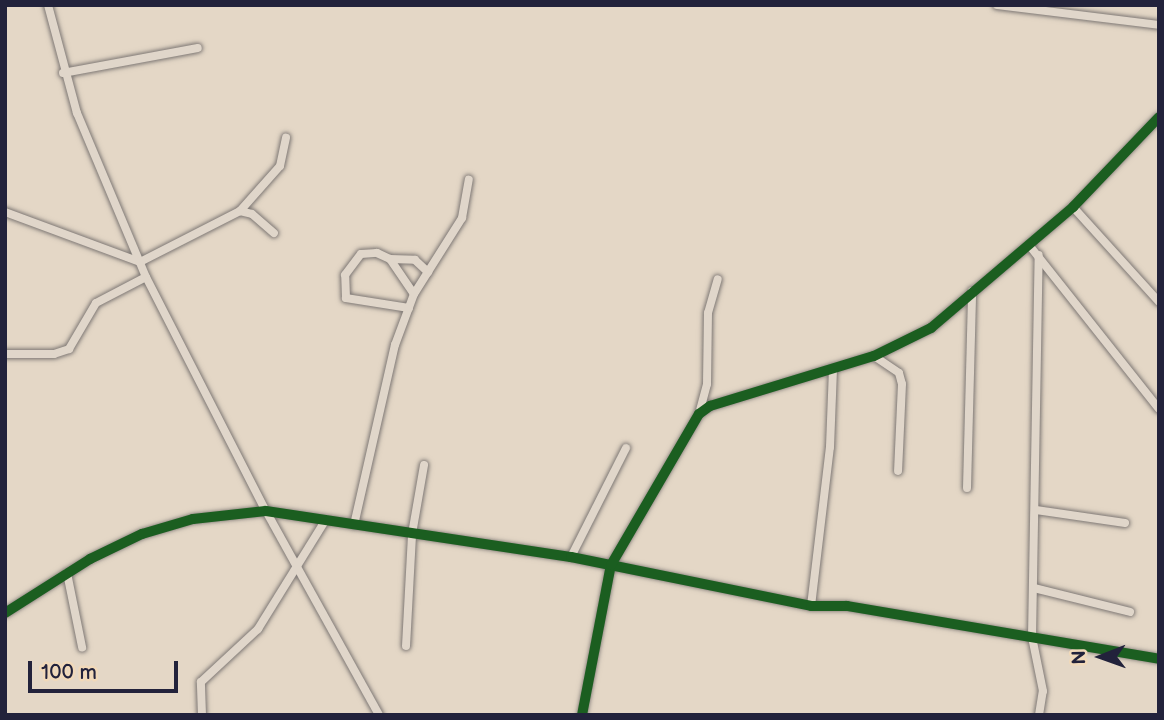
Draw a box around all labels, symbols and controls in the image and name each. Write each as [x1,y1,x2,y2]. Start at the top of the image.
north arrow [1066,622,1136,692]
scale bar [32,646,182,690]
text: N [1068,650,1091,665]
text: 100 m [41,660,97,685]

